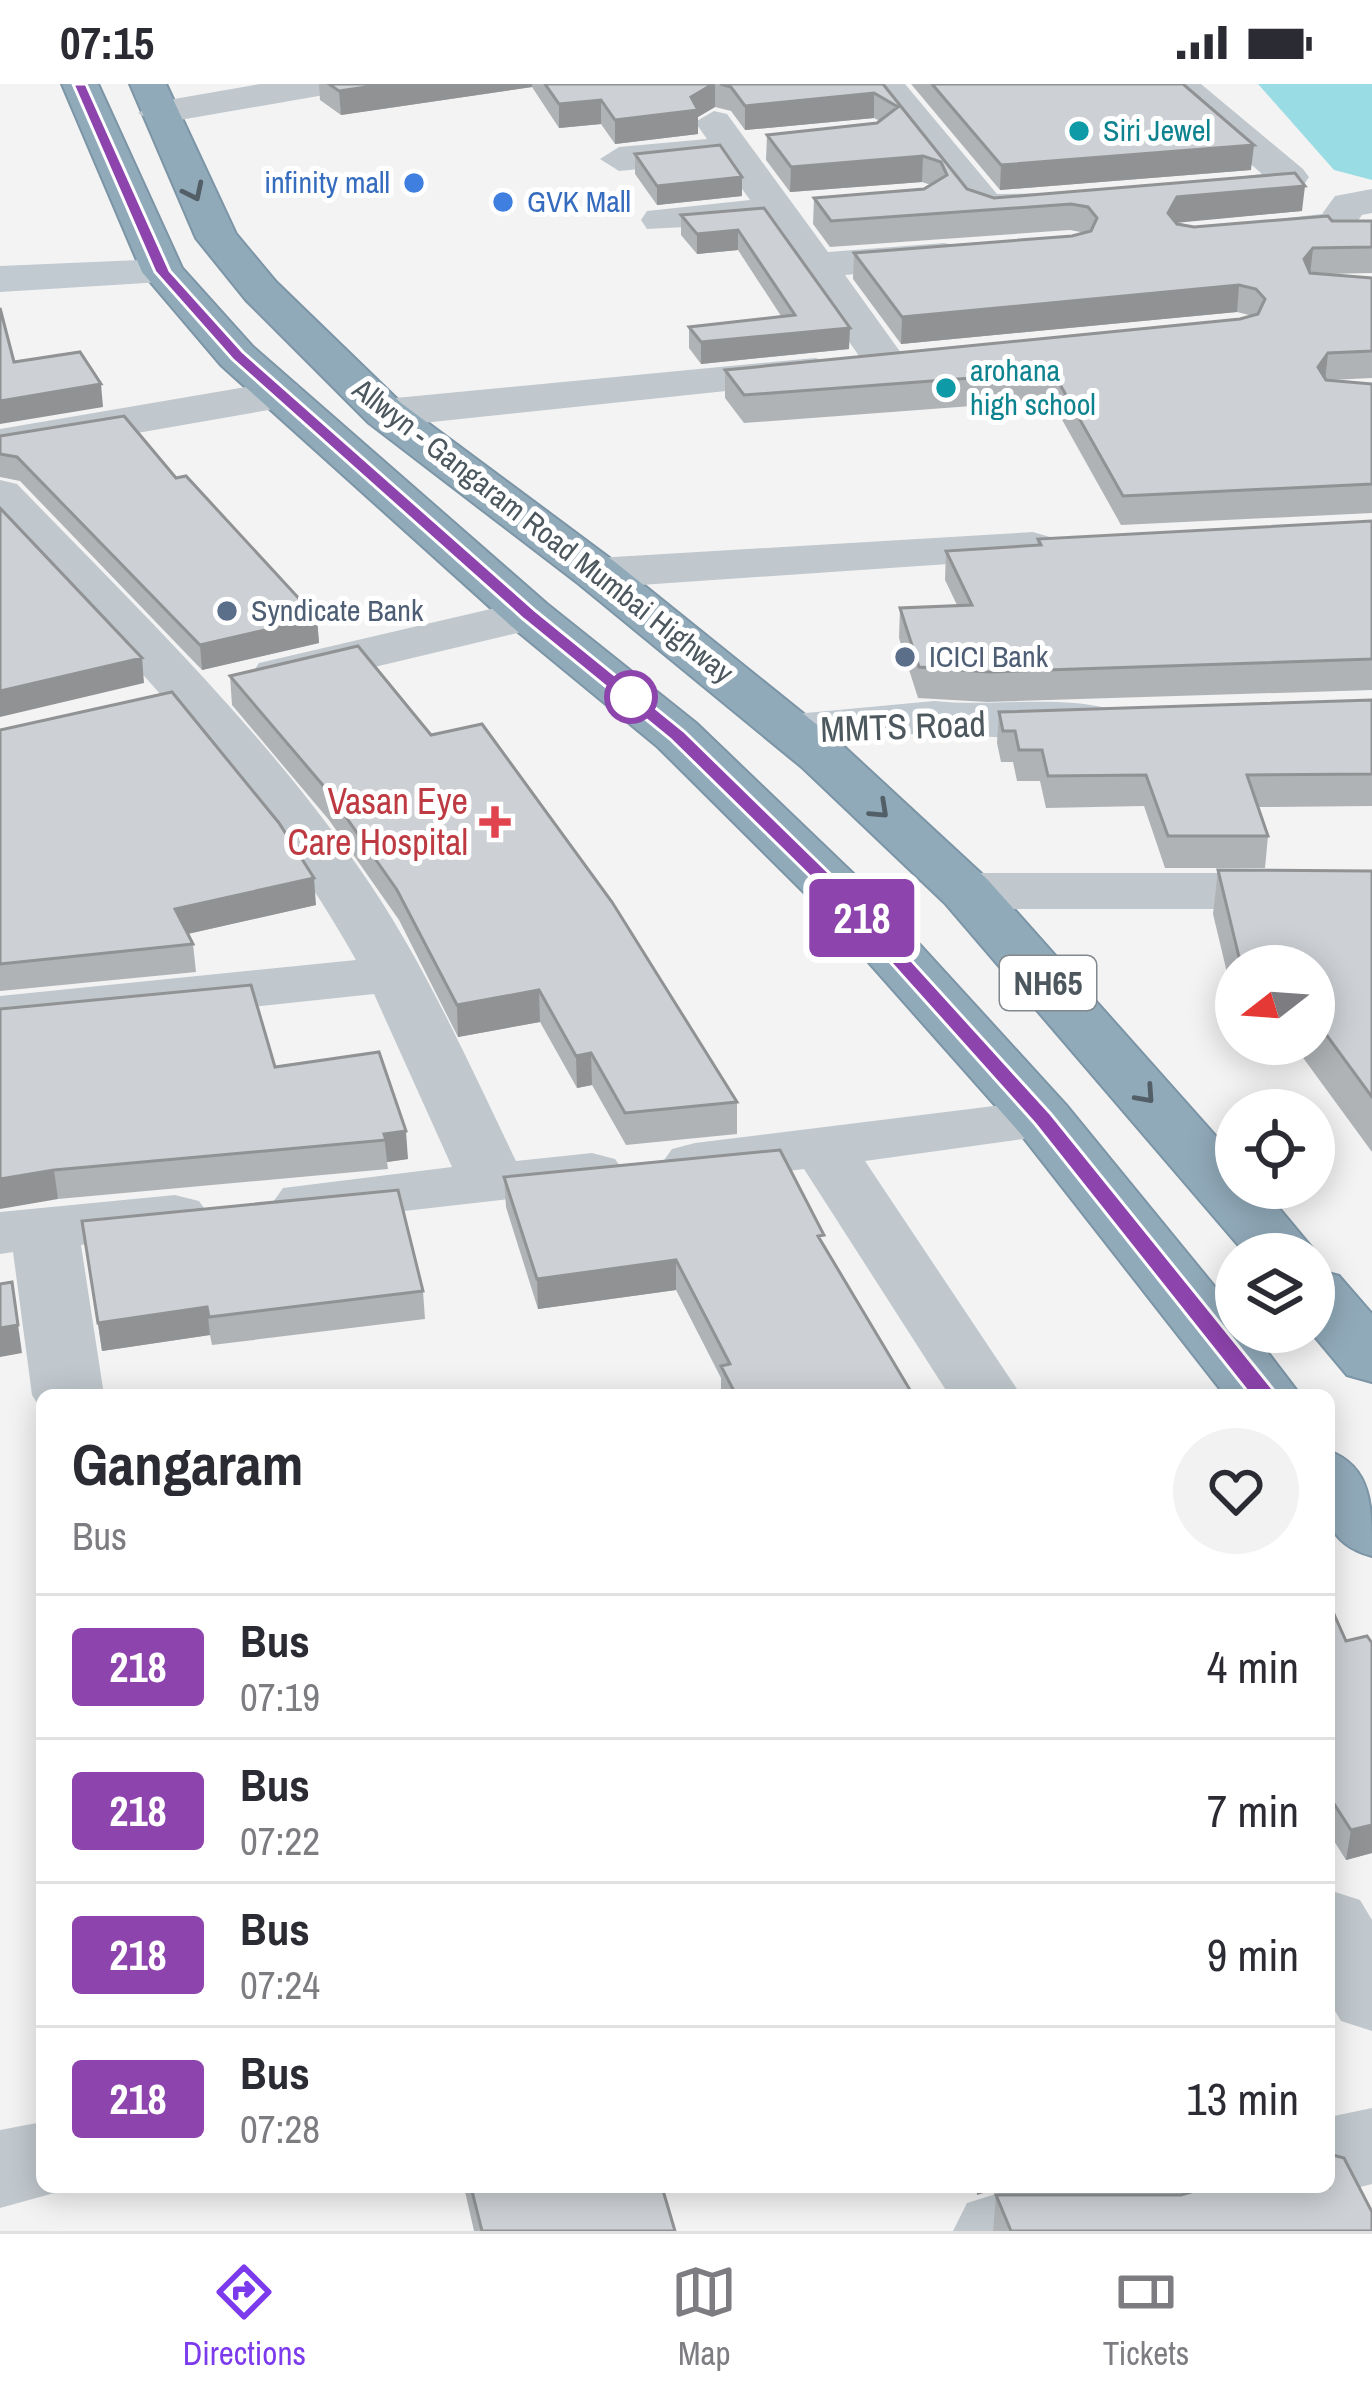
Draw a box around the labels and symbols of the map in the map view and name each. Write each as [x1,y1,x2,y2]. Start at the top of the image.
place label: Siri Jewel [1103,110,1211,150]
marker: Siri Jewel [1066,118,1092,144]
place label: infinity mall [264,162,390,202]
marker: infinity mall [401,170,427,196]
one-way arrow [179,179,202,201]
place label: GVK Mall [527,181,631,221]
marker: GVK Mall [490,189,516,215]
place label: arohana high school [970,350,1096,424]
street label: Allwyn - Gangaram Road Mumbai Highway [344,368,743,692]
marker: arohana high school [933,375,959,401]
place label: Syndicate Bank [251,590,424,630]
marker: Syndicate Bank [214,598,240,624]
place label: ICICI Bank [929,636,1049,676]
marker: ICICI Bank [892,644,918,670]
unlabelled marker [606,672,656,722]
street label: MMTS Road [819,699,987,753]
place label: Vasan Eye Care Hospital [288,777,468,866]
one-way arrow [866,796,888,818]
marker: Vasan Eye Care Hospital [479,806,511,838]
line badge: 218 [793,879,931,957]
north arrow [1215,945,1335,1065]
road number: NH65 [1000,956,1096,1010]
one-way arrow [1132,1081,1153,1102]

